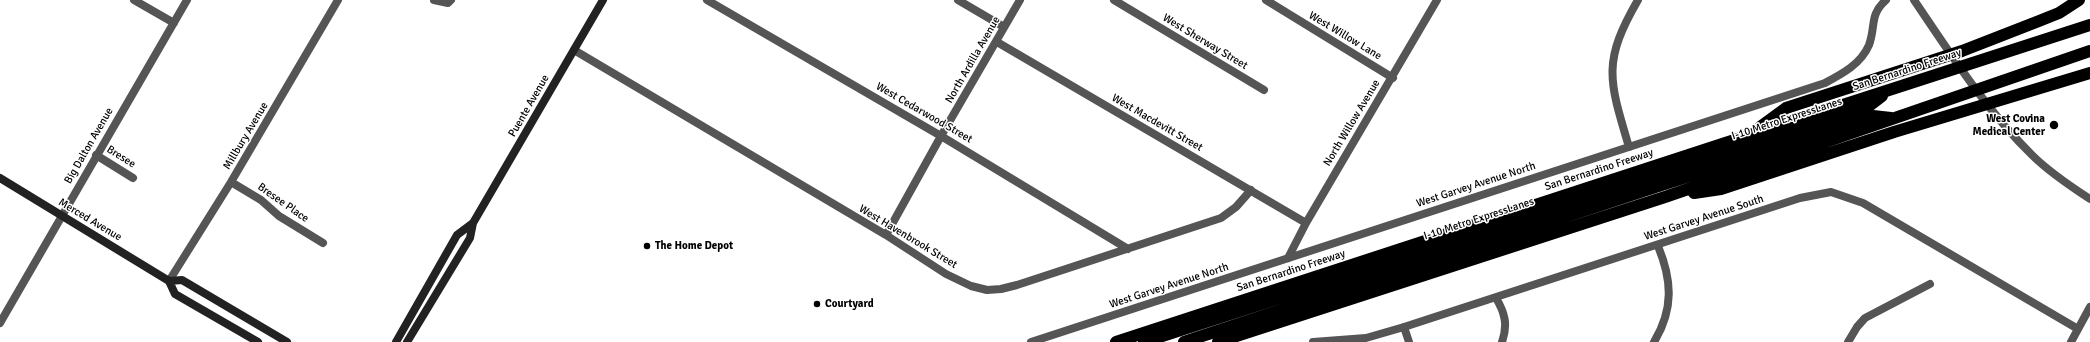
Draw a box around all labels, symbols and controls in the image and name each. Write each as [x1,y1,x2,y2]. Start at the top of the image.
street label: West Willow Lane [1306,9,1384,63]
street label: West Sherway Street [1160,11,1250,73]
street label: North Ardilla Avenue [943,14,1003,106]
street label: San Bernardino Freeway [1851,46,1963,94]
street label: Puente Avenue [506,73,552,139]
street label: North Willow Avenue [1321,77,1383,169]
street label: West Cedarwood Street [873,80,975,146]
street label: West Macdevitt Street [1109,92,1205,154]
street label: I-10 Metro ExpressLanes [1730,95,1844,143]
street label: Millbury Avenue [221,100,271,172]
street label: Big Dalton Avenue [62,106,116,186]
place label: West Covina Medical Center [1972,112,2045,138]
marker: West Covina Medical Center [2048,119,2060,131]
street label: Bresee [104,143,138,171]
street label: San Bernardino Freeway [1543,146,1655,194]
street label: West Garvey Avenue North [1415,159,1537,211]
street label: Bresee Place [255,180,311,226]
street label: West Garvey Avenue South [1643,192,1765,244]
street label: I-10 Metro ExpressLanes [1422,195,1536,243]
street label: Merced Avenue [56,196,124,244]
street label: West Havenbrook Street [856,202,960,272]
place label: The Home Depot [655,239,733,253]
marker: The Home Depot [642,241,652,251]
street label: San Bernardino Freeway [1235,247,1347,295]
street label: West Garvey Avenue North [1108,260,1230,312]
place label: Courtyard [825,297,874,311]
marker: Courtyard [812,299,822,309]

